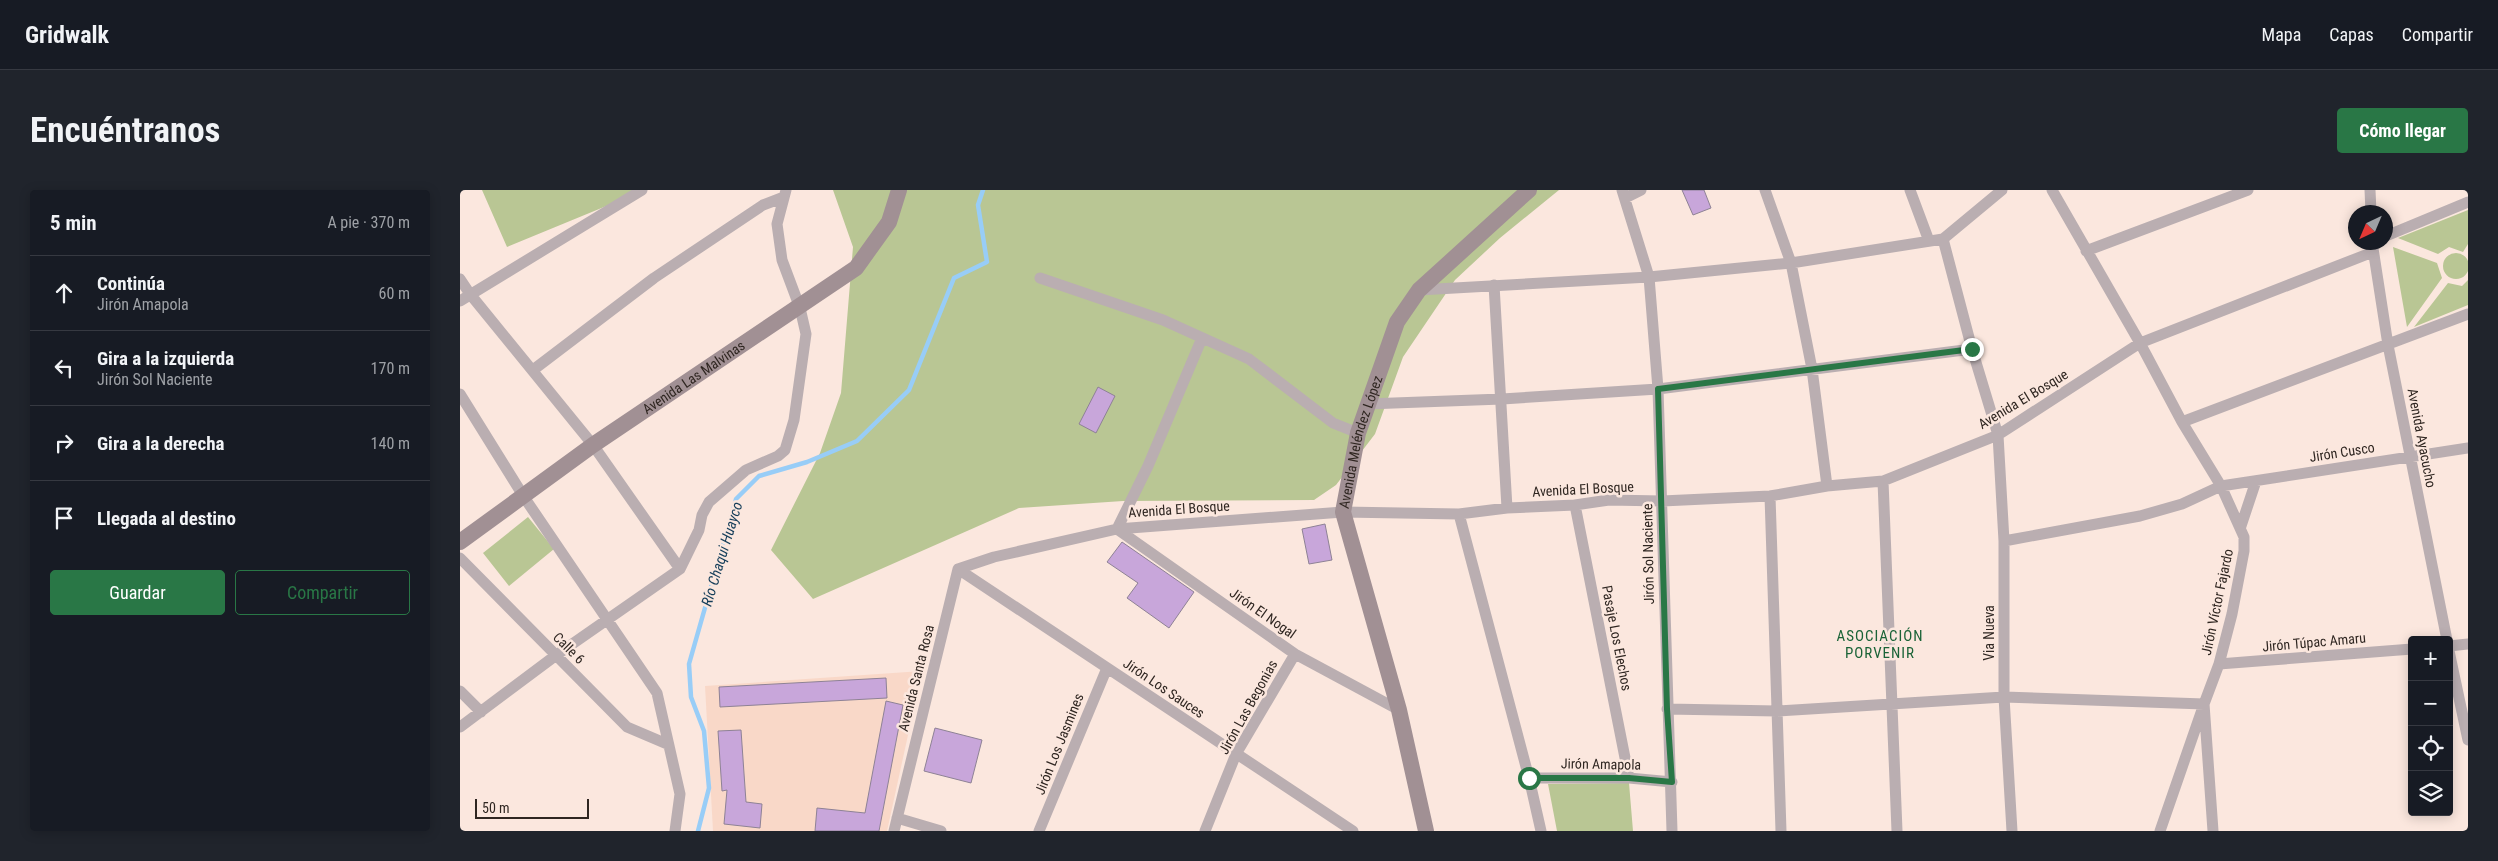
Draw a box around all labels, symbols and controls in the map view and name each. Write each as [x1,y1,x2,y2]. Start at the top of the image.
text: Gridwalk [25,21,109,49]
text: Mapa [2262,24,2301,45]
text: Capas [2329,24,2374,45]
text: Compartir [2402,24,2473,45]
button: Cómo llegar [2337,108,2468,153]
text: Encuéntranos [30,110,221,151]
north arrow [2348,205,2393,250]
text: 5 min [50,211,97,235]
text: A pie · 370 m [327,213,410,232]
text: Continúa [97,272,165,295]
icon: ahead [50,279,78,307]
text: 60 m [378,284,410,303]
text: Jirón Amapola [97,295,189,314]
street label: Avenida Las Malvinas [640,337,748,417]
route end [1961,338,1984,361]
text: Gira a la izquierda [97,347,234,370]
icon: left [50,354,78,382]
text: 170 m [371,359,410,378]
street label: Avenida El Bosque [1975,366,2071,432]
text: Jirón Sol Naciente [97,370,212,389]
street label: Avenida Meléndez López [1336,373,1386,510]
street label: Avenida Ayacucho [2405,387,2439,489]
icon: right [50,429,78,457]
text: Gira a la derecha [97,432,224,455]
text: 140 m [371,434,410,453]
street label: Jirón Cusco [2308,439,2376,465]
street label: Avenida El Bosque [1532,478,1635,500]
street label: Avenida El Bosque [1128,497,1231,521]
water label: Río Chaqui Huayco [698,500,746,608]
street label: Jirón Sol Naciente [1639,503,1657,605]
icon: arrive [50,504,78,532]
text: Llegada al destino [97,507,236,530]
street label: Jirón Víctor Fajardo [2198,547,2236,657]
button: Guardar [50,570,225,615]
button: Compartir [235,570,410,615]
street label: Jirón El Nogal [1227,584,1299,642]
street label: Pasaje Los Elechos [1599,584,1635,692]
street label: Via Nueva [1981,605,1997,661]
street label: Avenida Santa Rosa [895,623,937,733]
district label: ASOCIACIÓN PORVENIR [1837,627,1923,662]
street label: Calle 6 [550,629,588,667]
street label: Jirón Túpac Amaru [2262,630,2366,654]
map controls [2408,636,2453,816]
button: + [2408,636,2453,681]
street label: Jirón Los Sauces [1120,655,1208,721]
street label: Jirón Las Begonias [1215,657,1281,757]
button: − [2408,681,2453,726]
street label: Jirón Los Jasmines [1031,691,1087,797]
button: locate [2408,726,2453,771]
street label: Jirón Amapola [1561,755,1641,773]
route start [1518,767,1541,790]
button: layers [2408,771,2453,816]
scale bar [475,796,589,819]
text: 50 m [482,800,510,816]

